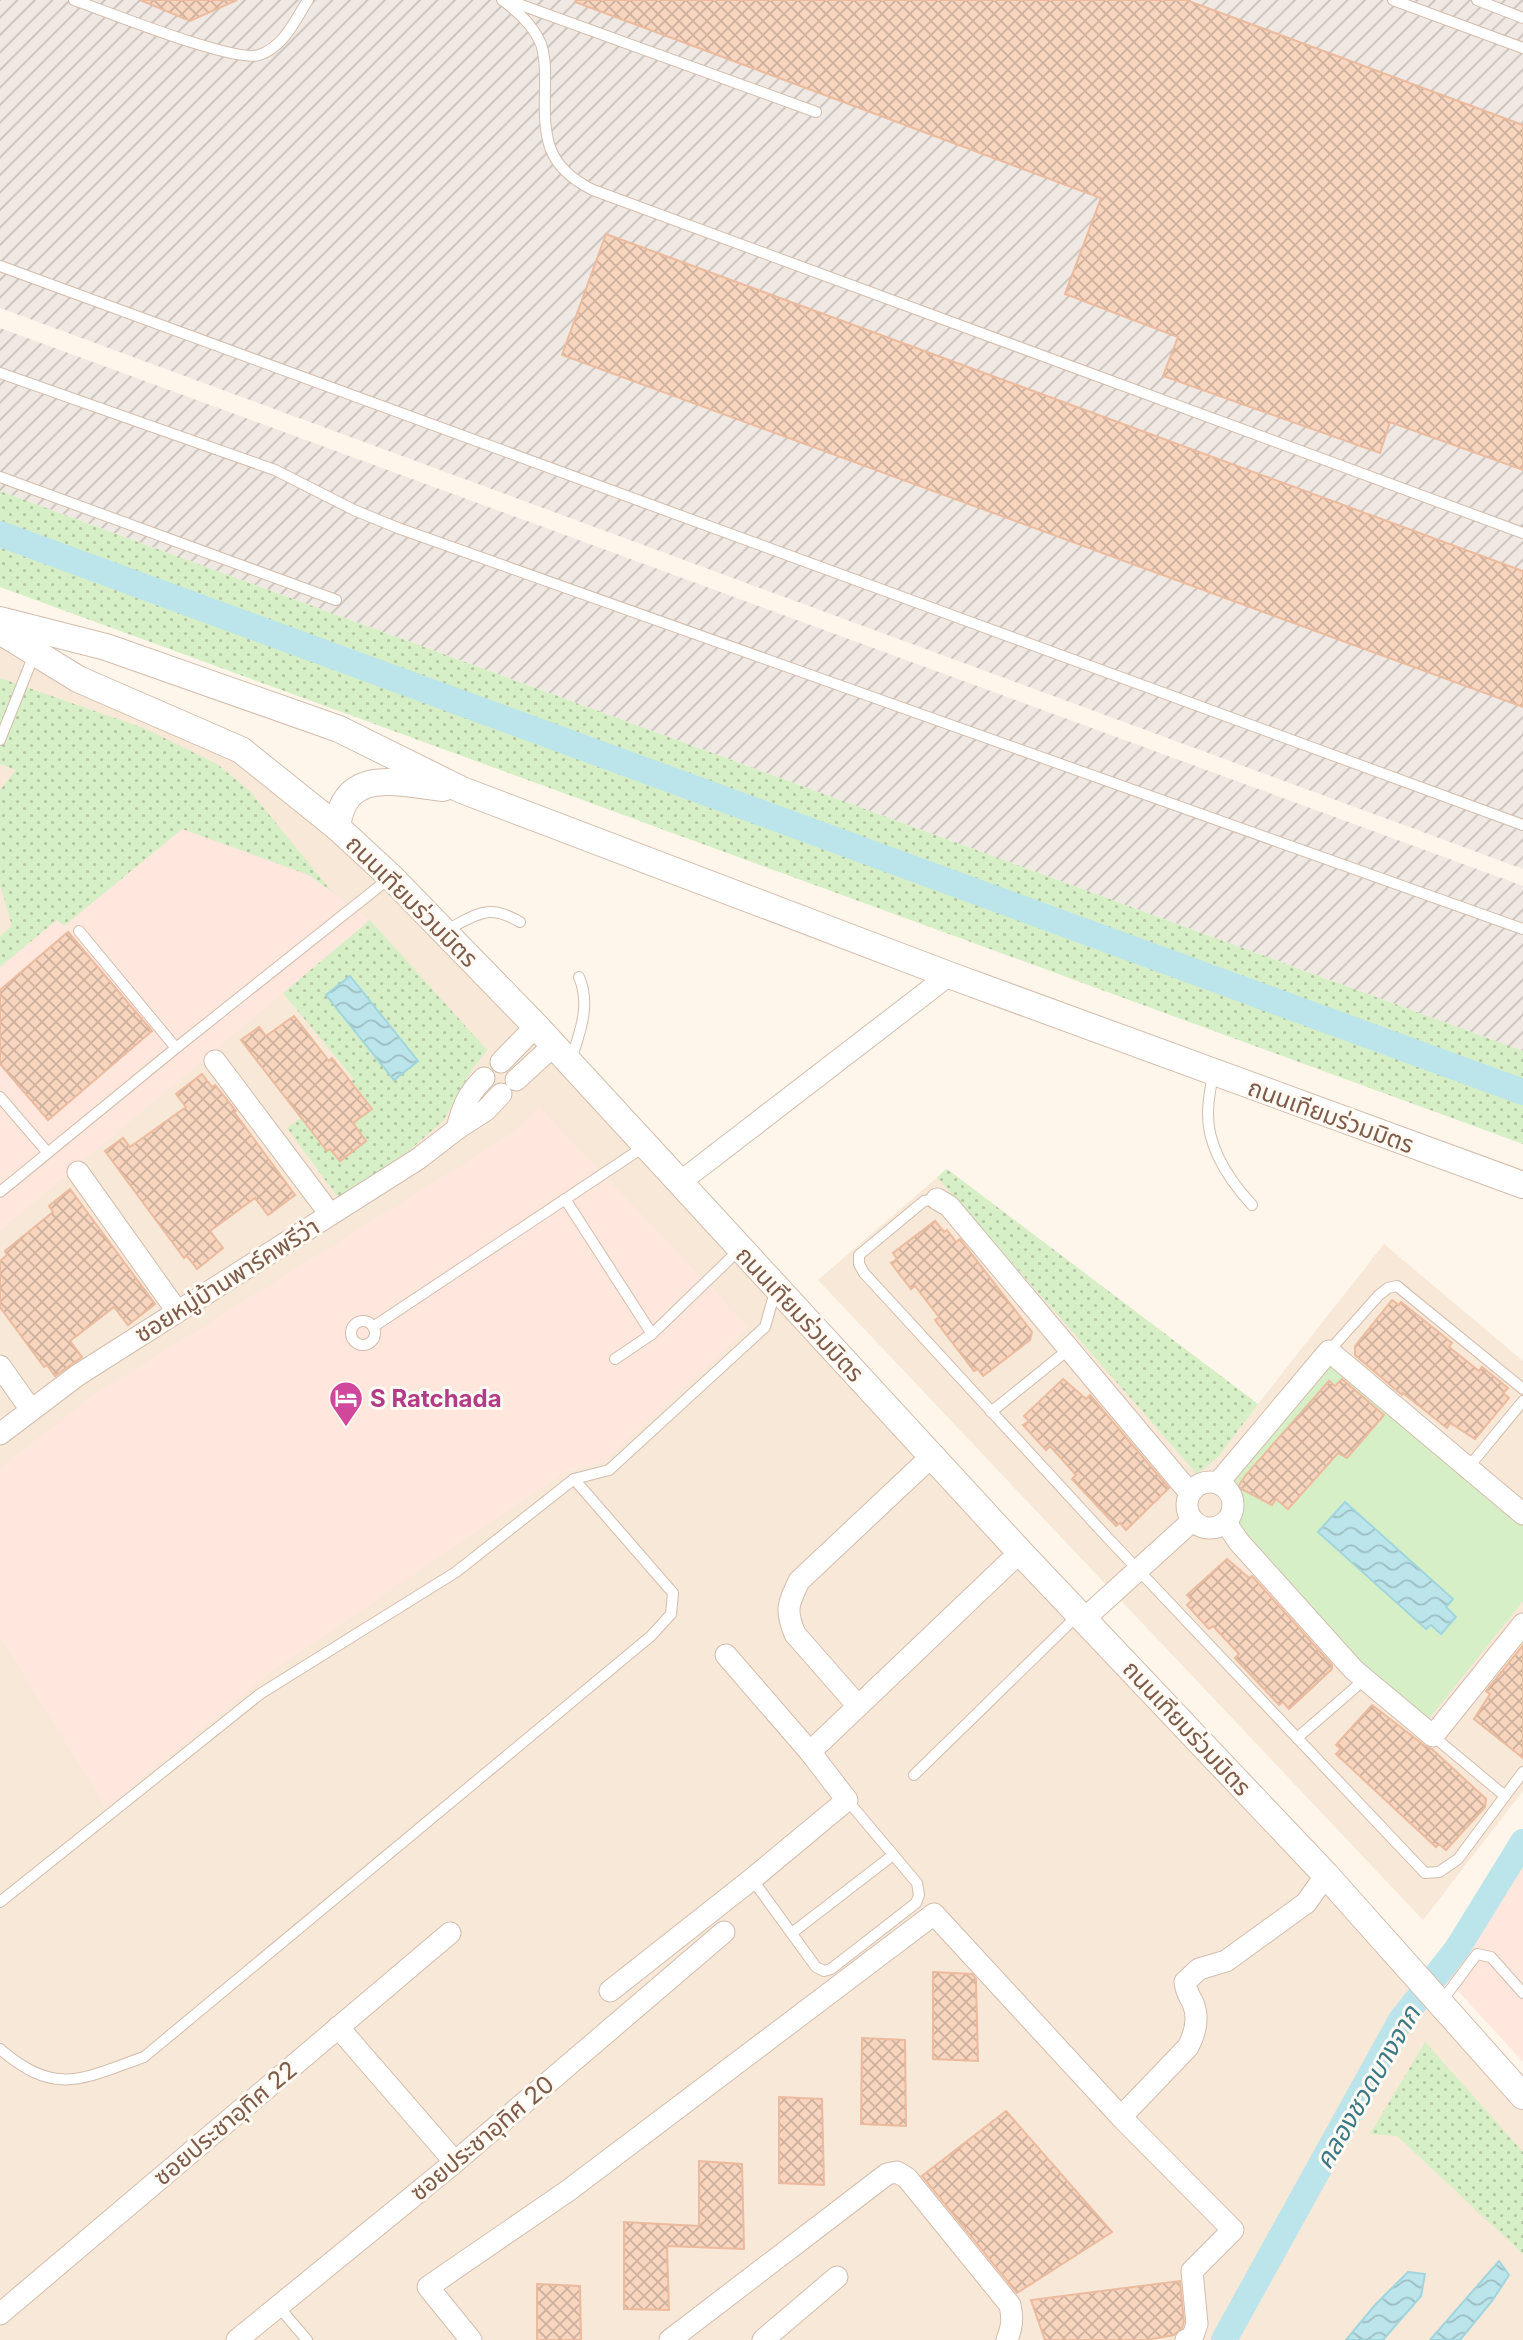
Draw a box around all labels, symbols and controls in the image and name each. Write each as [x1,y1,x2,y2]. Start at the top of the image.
street label: ถนนเทียมร่วมมิตร [340,829,484,973]
street label: ถนนเทียมร่วมมิตร [1244,1073,1418,1159]
street label: ซอยหมู่บ้านพาร์คพรีว่า [129,1212,325,1349]
street label: ถนนเทียมร่วมมิตร [730,1240,870,1388]
hotel icon: S Ratchada [327,1379,365,1428]
place label: S Ratchada [370,1384,502,1413]
street label: ถนนเทียมร่วมมิตร [1117,1654,1257,1802]
water label: คลองชวดบางจาก [1308,1999,1427,2174]
street label: ซอยประชาอุทิศ 22 [147,2055,303,2192]
street label: ซอยประชาอุทิศ 20 [404,2069,560,2207]

